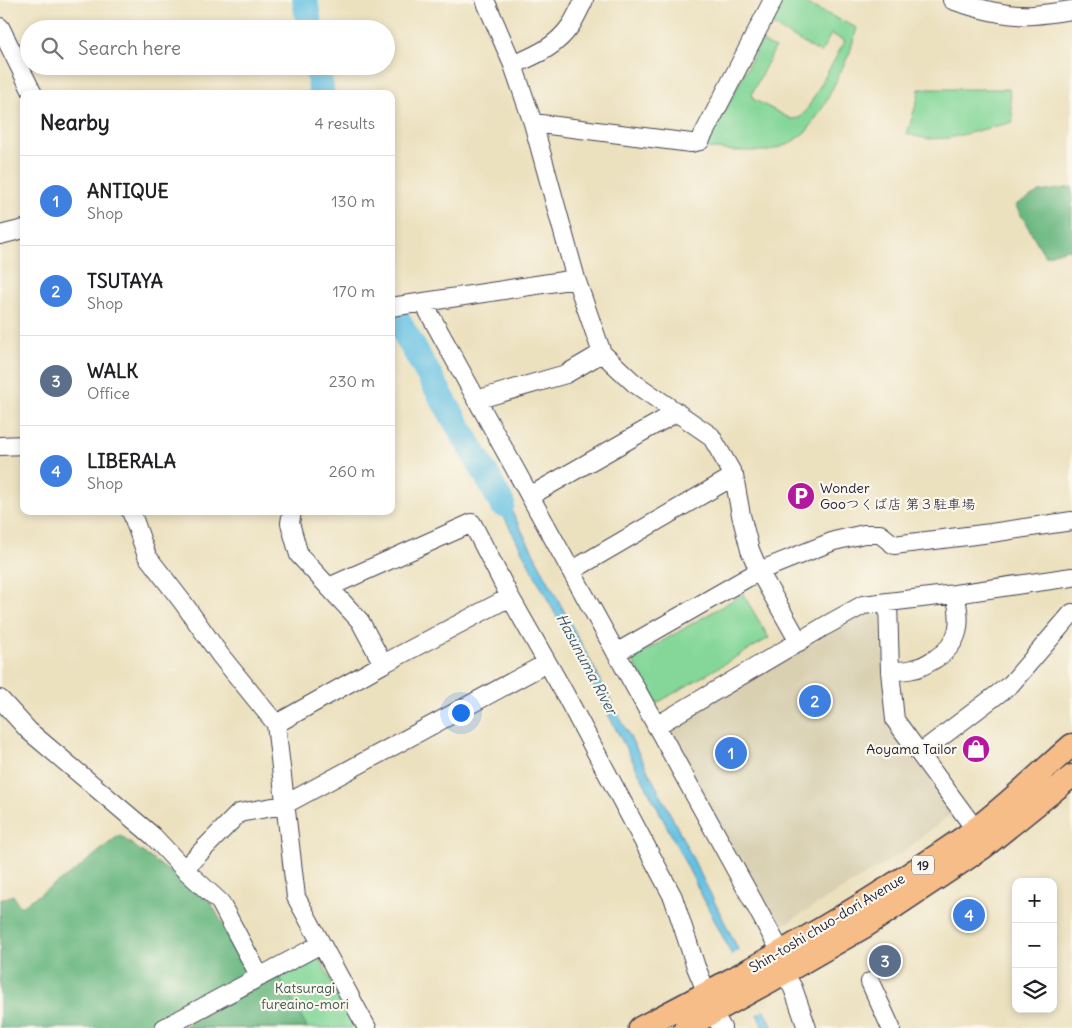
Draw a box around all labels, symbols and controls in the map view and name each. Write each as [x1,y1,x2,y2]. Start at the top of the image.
search box [20,20,395,75]
icon: search [38,34,66,62]
text: Search here [78,36,181,60]
text: Nearby [40,109,110,136]
text: 4 results [314,113,375,133]
text: ANTIQUE [87,179,169,203]
text: 1 [53,191,59,211]
text: 130 m [331,191,375,211]
text: Shop [87,203,123,223]
text: TSUTAYA [87,269,163,293]
text: 2 [52,281,60,301]
text: 170 m [332,281,375,301]
text: Shop [87,293,123,313]
text: WALK [87,359,138,383]
text: 3 [51,371,61,391]
text: 230 m [329,371,375,391]
text: Office [87,383,130,403]
text: LIBERALA [87,449,176,473]
text: 4 [51,461,61,481]
text: 260 m [329,461,375,481]
text: Shop [87,473,123,493]
place label: Wonder Gooつくば店 第３駐車場 [820,479,975,513]
parking icon: Wonder Gooつくば店 第３駐車場 [786,481,816,511]
water label: Hasunuma River [552,610,623,720]
pin: 2 [799,682,831,720]
your location [448,700,474,726]
pin: 1 [715,734,747,772]
shop icon: Aoyama Tailor [961,734,991,764]
place label: Aoyama Tailor [866,740,957,758]
road number: 19 [912,856,934,874]
street label: Shin-toshi chuo-dori Avenue [746,869,908,977]
map controls [1012,878,1057,1013]
button: + [1012,878,1057,923]
pin: 4 [953,896,985,934]
button: − [1012,923,1057,968]
pin: 3 [869,942,901,980]
button: layers [1012,968,1057,1013]
park label: Katsuragi fureaino-mori [261,979,349,1013]

